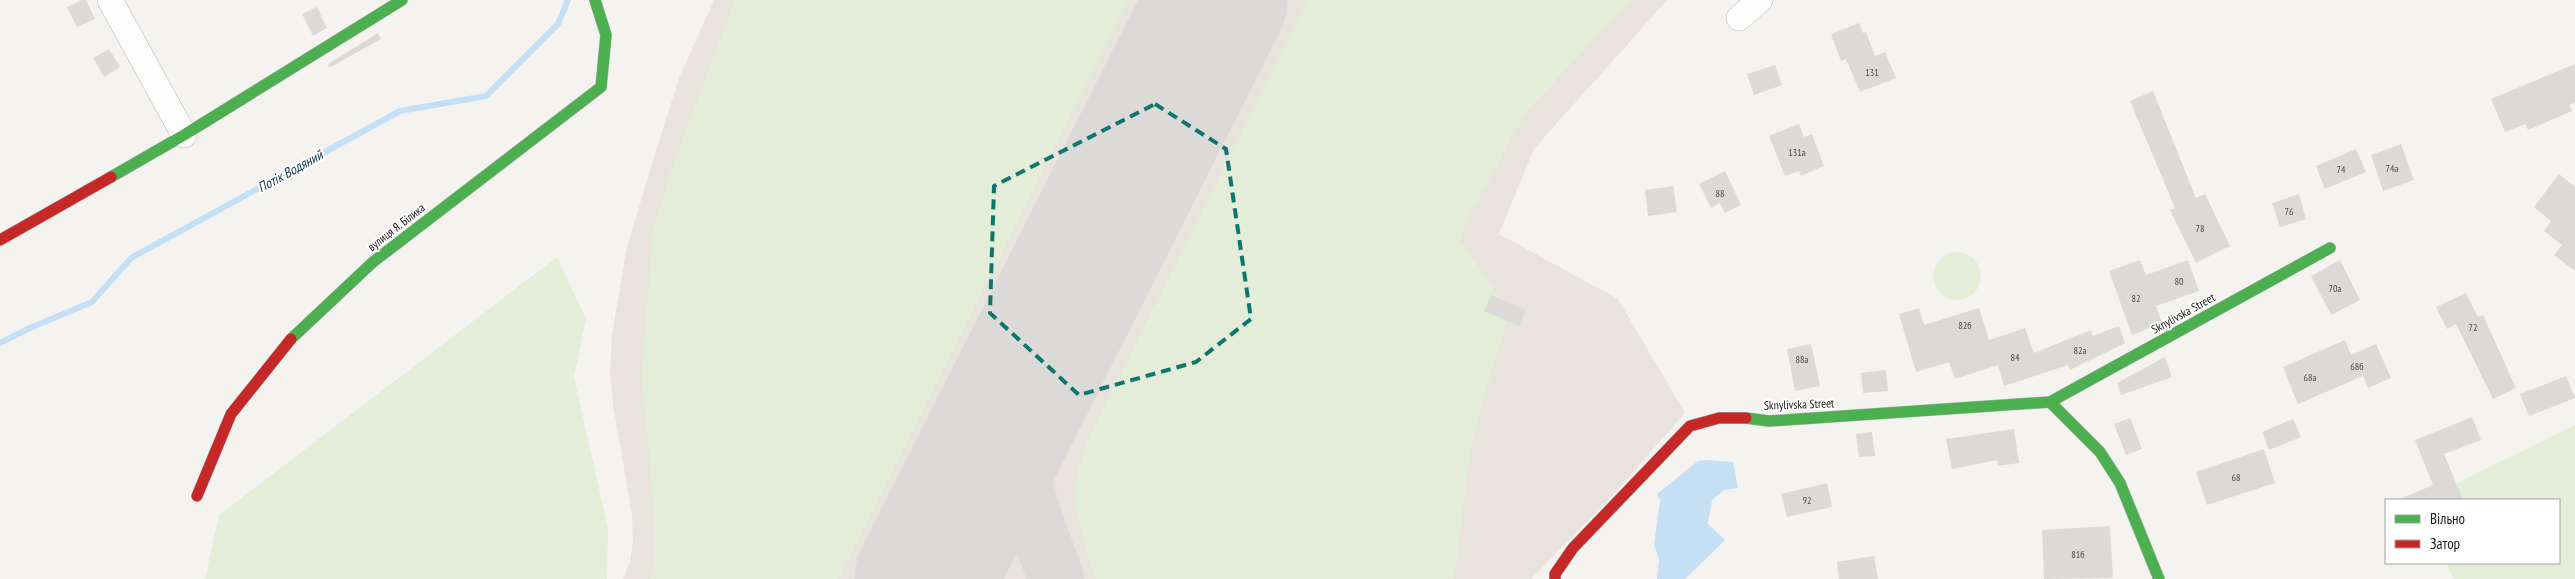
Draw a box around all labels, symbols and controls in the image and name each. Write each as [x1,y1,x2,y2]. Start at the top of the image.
house number: 131 [1865,66,1879,79]
water label: Потік Водяний [254,145,327,196]
house number: 131а [1788,146,1806,159]
house number: 74а [2386,162,2399,175]
house number: 74 [2337,163,2346,176]
house number: 88 [1716,187,1725,200]
street label: вулиця Я. Білика [364,200,428,254]
house number: 76 [2285,205,2294,218]
house number: 78 [2196,222,2205,235]
house number: 80 [2175,275,2184,288]
house number: 70а [2329,282,2342,295]
street label: Sknylivska Street [2149,289,2218,337]
house number: 82 [2132,292,2141,305]
house number: 82б [1958,319,1972,332]
house number: 72 [2469,321,2478,334]
house number: 82а [2074,344,2087,357]
house number: 84 [2011,351,2020,364]
house number: 88а [1796,353,1809,366]
house number: 68б [2350,360,2364,373]
house number: 68а [2304,371,2317,384]
street label: Sknylivska Street [1763,395,1835,413]
house number: 68 [2232,471,2241,484]
house number: 92 [1803,494,1812,507]
legend [2385,499,2560,564]
text: Вільно [2430,509,2465,528]
text: Затор [2430,534,2460,553]
house number: 81б [2071,548,2085,561]

